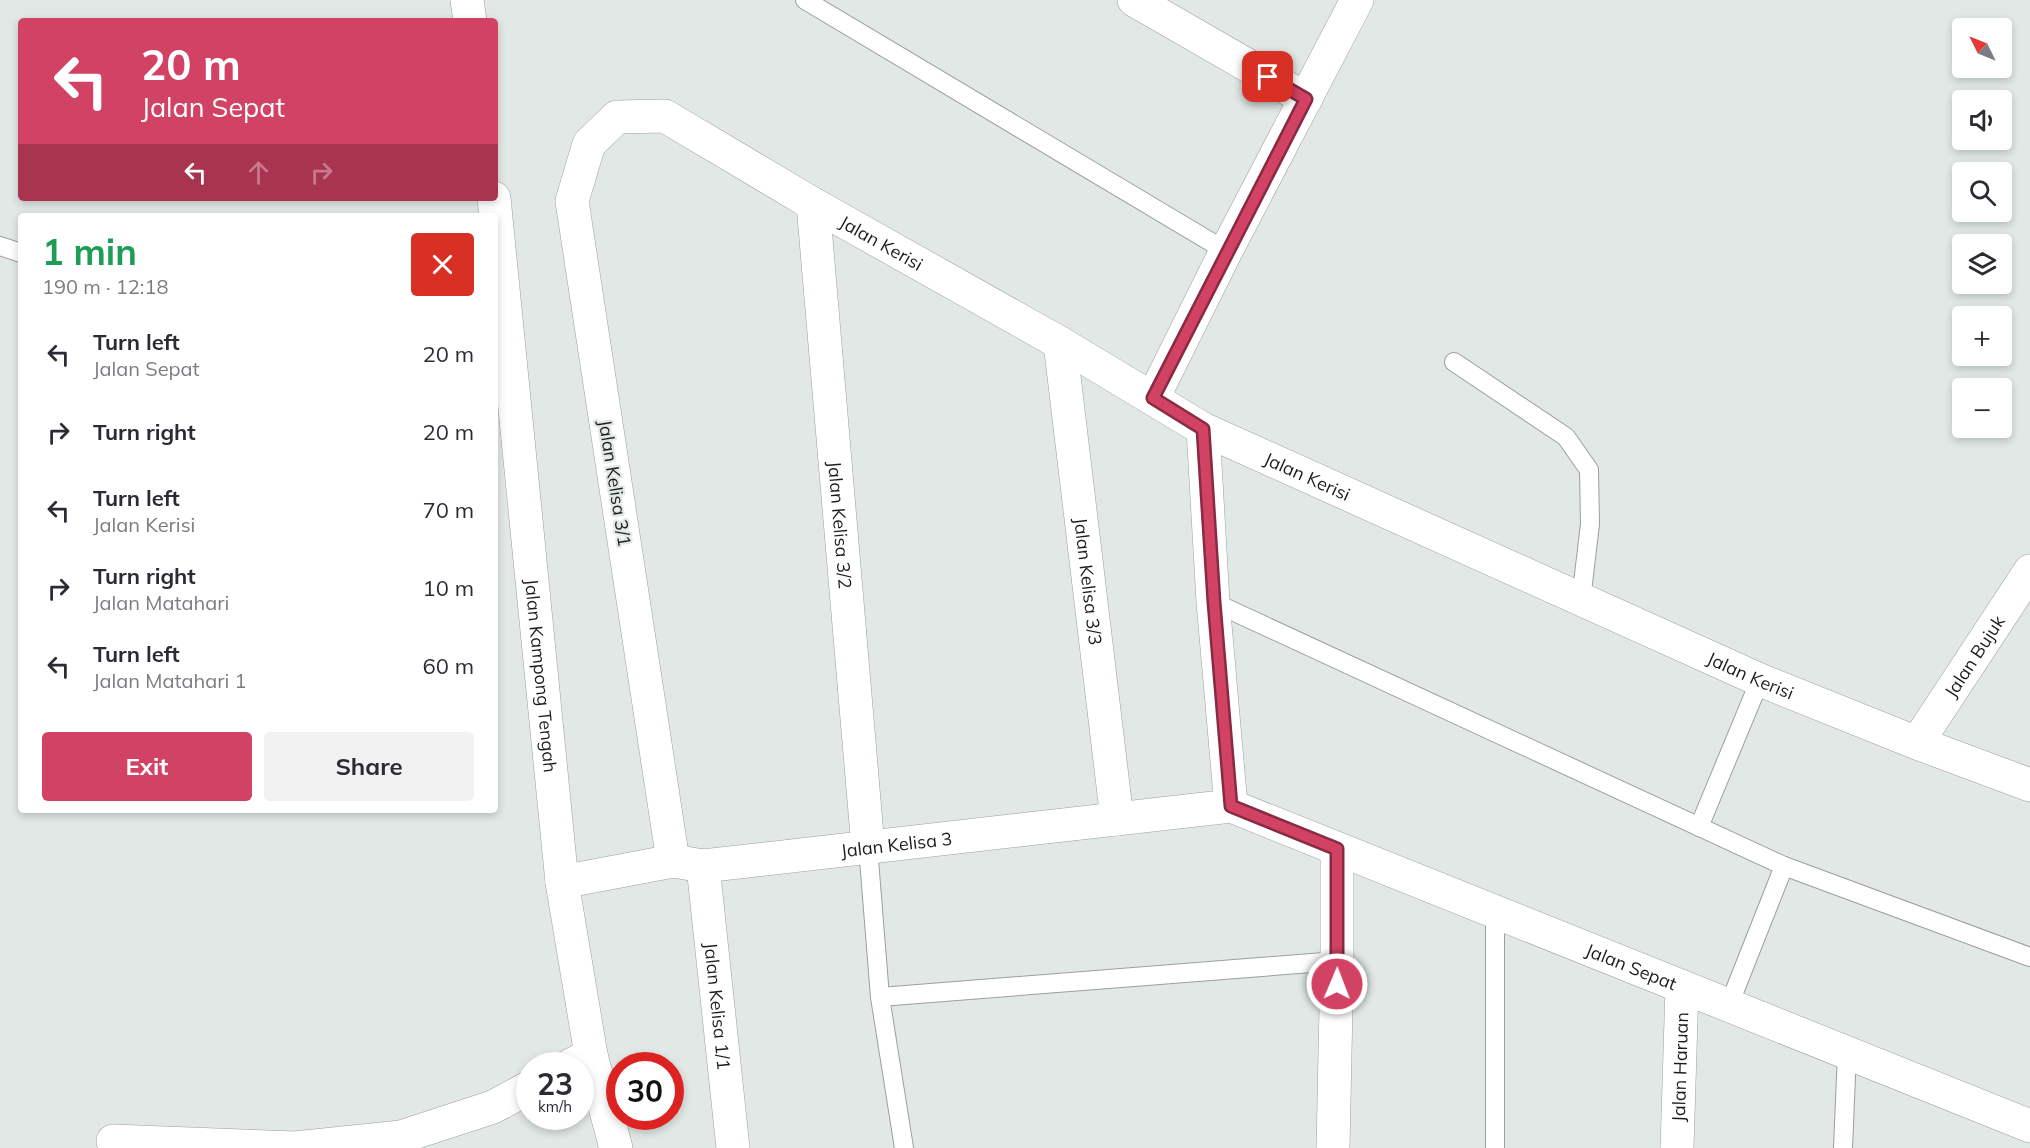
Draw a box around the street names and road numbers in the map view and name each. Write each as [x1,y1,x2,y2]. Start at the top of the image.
street label: Jalan Kerisi [836,210,927,275]
street label: Jalan Kelisa 3/1 [594,418,636,548]
street label: Jalan Kerisi [1261,447,1354,505]
street label: Jalan Kelisa 3/2 [824,460,857,590]
street label: Jalan Kelisa 3/3 [1070,516,1108,646]
street label: Jalan Kampong Tengah [520,578,563,774]
street label: Jalan Bujuk [1939,610,2010,702]
street label: Jalan Kerisi [1704,646,1797,704]
street label: Jalan Kelisa 3 [839,826,953,862]
street label: Jalan Sepat [1582,938,1680,995]
street label: Jalan Kelisa 1/1 [700,941,736,1071]
street label: Jalan Haruan [1666,1012,1693,1122]

